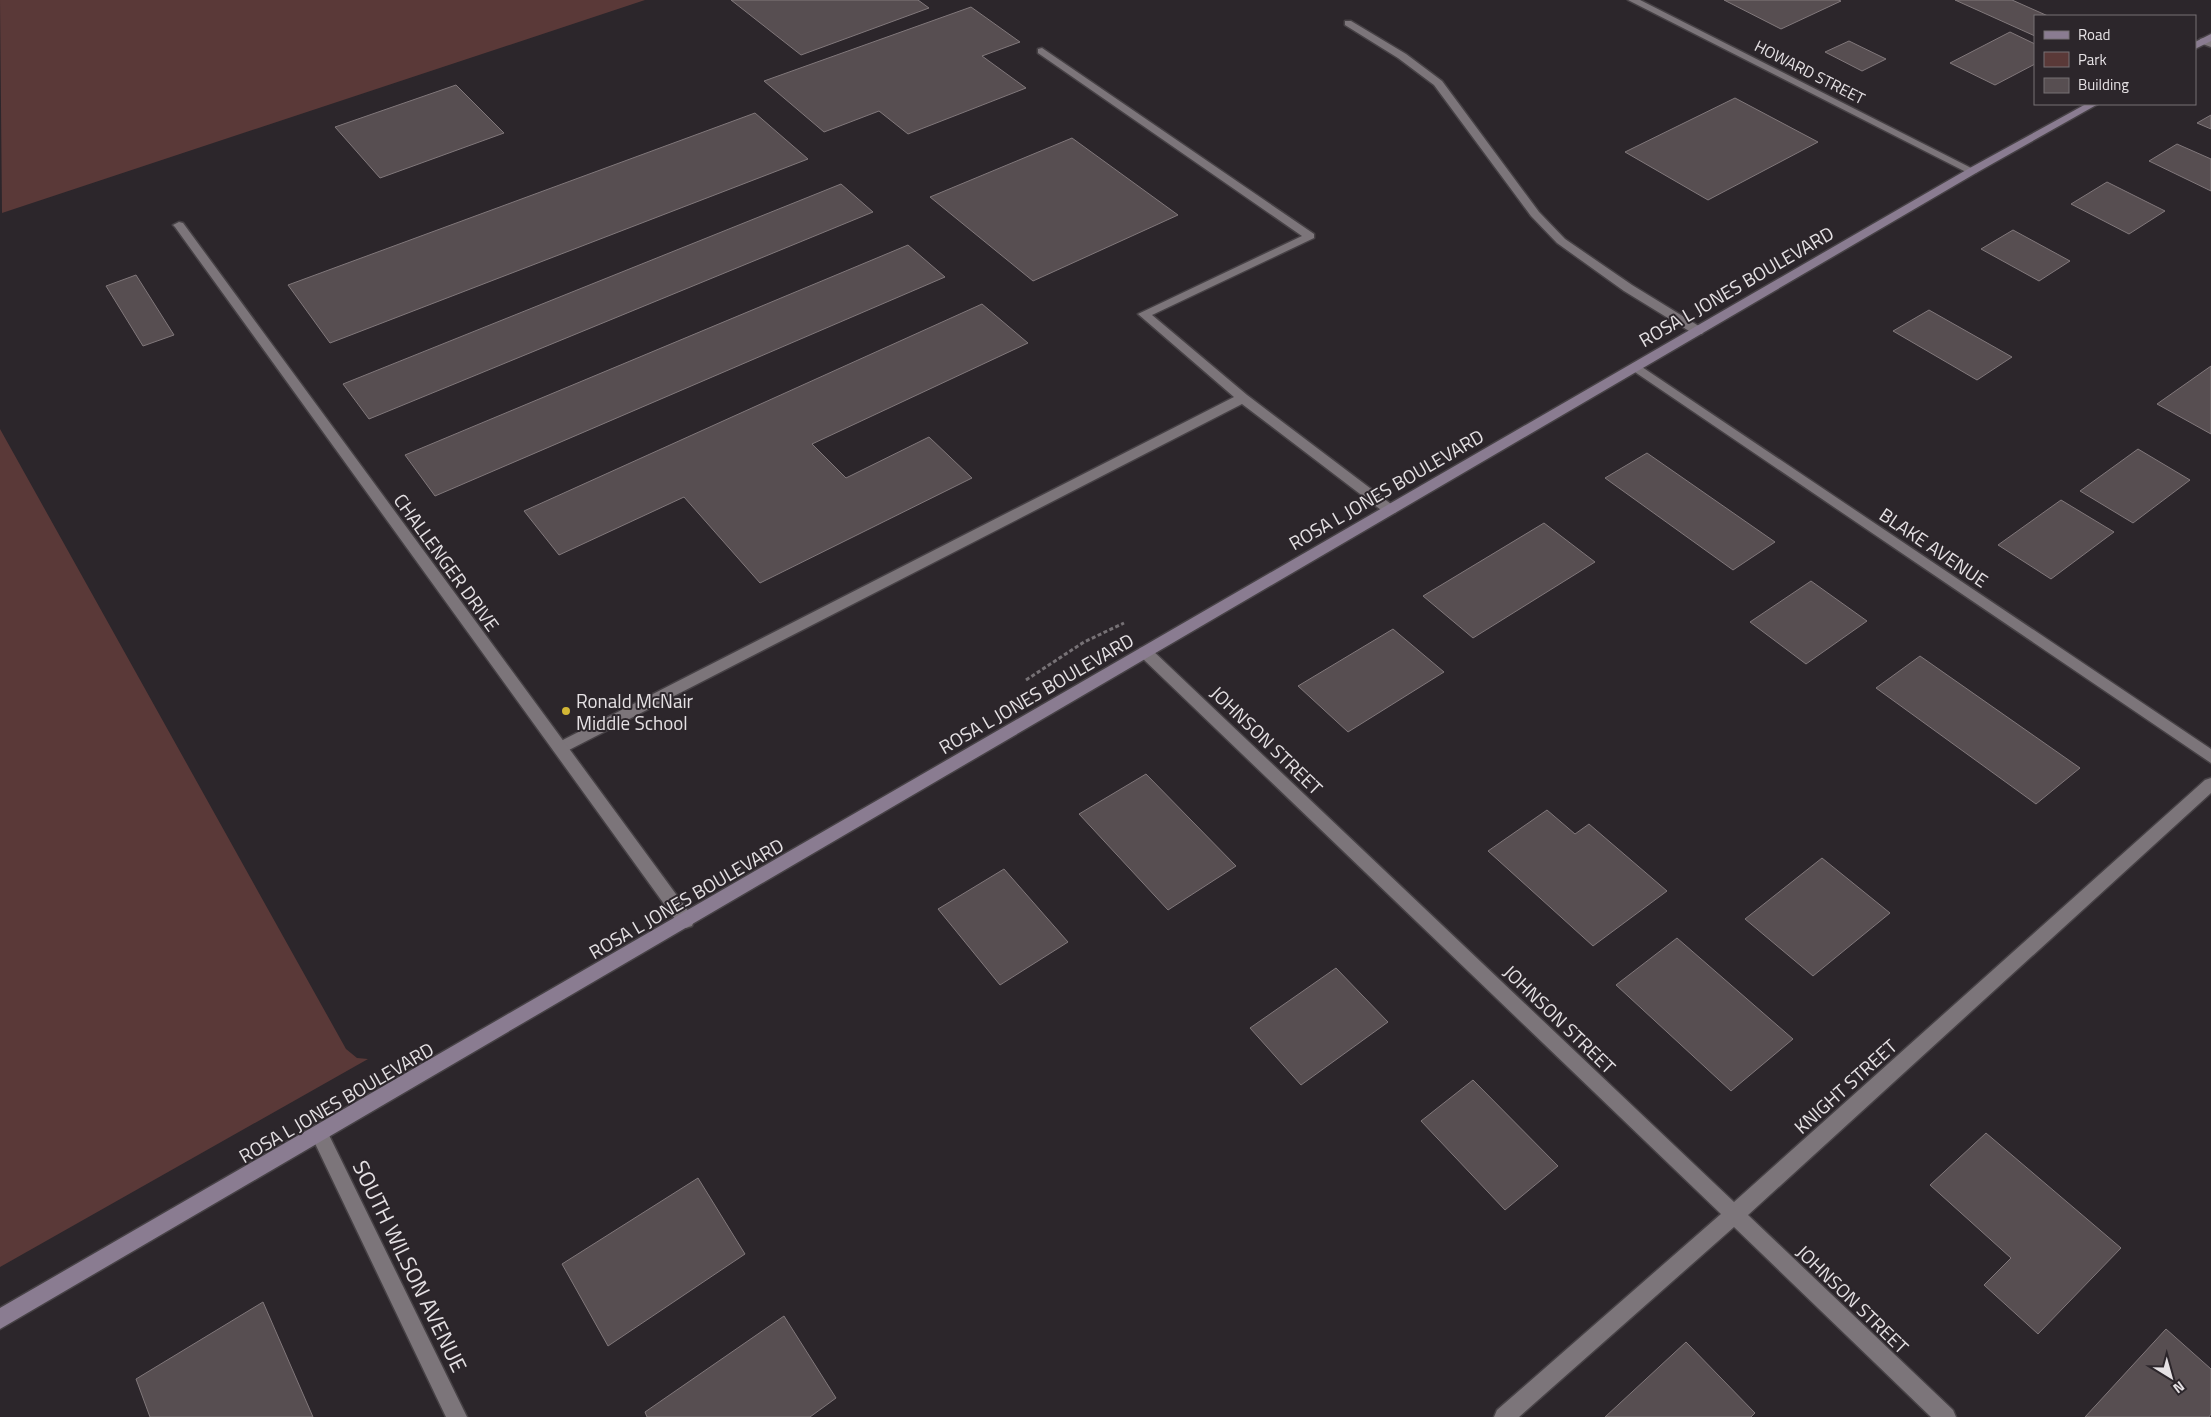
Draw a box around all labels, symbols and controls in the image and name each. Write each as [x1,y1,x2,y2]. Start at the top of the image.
legend [2034,15,2196,105]
text: Road [2078,23,2110,46]
street label: HOWARD STREET [1750,34,1870,111]
text: Park [2078,48,2107,71]
text: Building [2078,73,2129,96]
street label: ROSA L JONES BOULEVARD [1633,218,1839,354]
street label: ROSA L JONES BOULEVARD [1283,421,1489,557]
street label: CHALLENGER DRIVE [387,487,507,637]
street label: BLAKE AVENUE [1874,500,1994,594]
street label: ROSA L JONES BOULEVARD [933,625,1139,761]
street label: JOHNSON STREET [1204,679,1330,801]
place label: Ronald McNair Middle School [576,686,694,737]
marker: Ronald McNair Middle School [560,705,572,717]
street label: ROSA L JONES BOULEVARD [583,830,789,966]
street label: JOHNSON STREET [1497,958,1623,1080]
street label: KNIGHT STREET [1787,1032,1903,1140]
street label: ROSA L JONES BOULEVARD [233,1034,439,1170]
street label: SOUTH WILSON AVENUE [344,1154,476,1378]
street label: JOHNSON STREET [1790,1238,1916,1360]
north arrow [2146,1352,2196,1402]
text: N [2169,1376,2189,1399]

